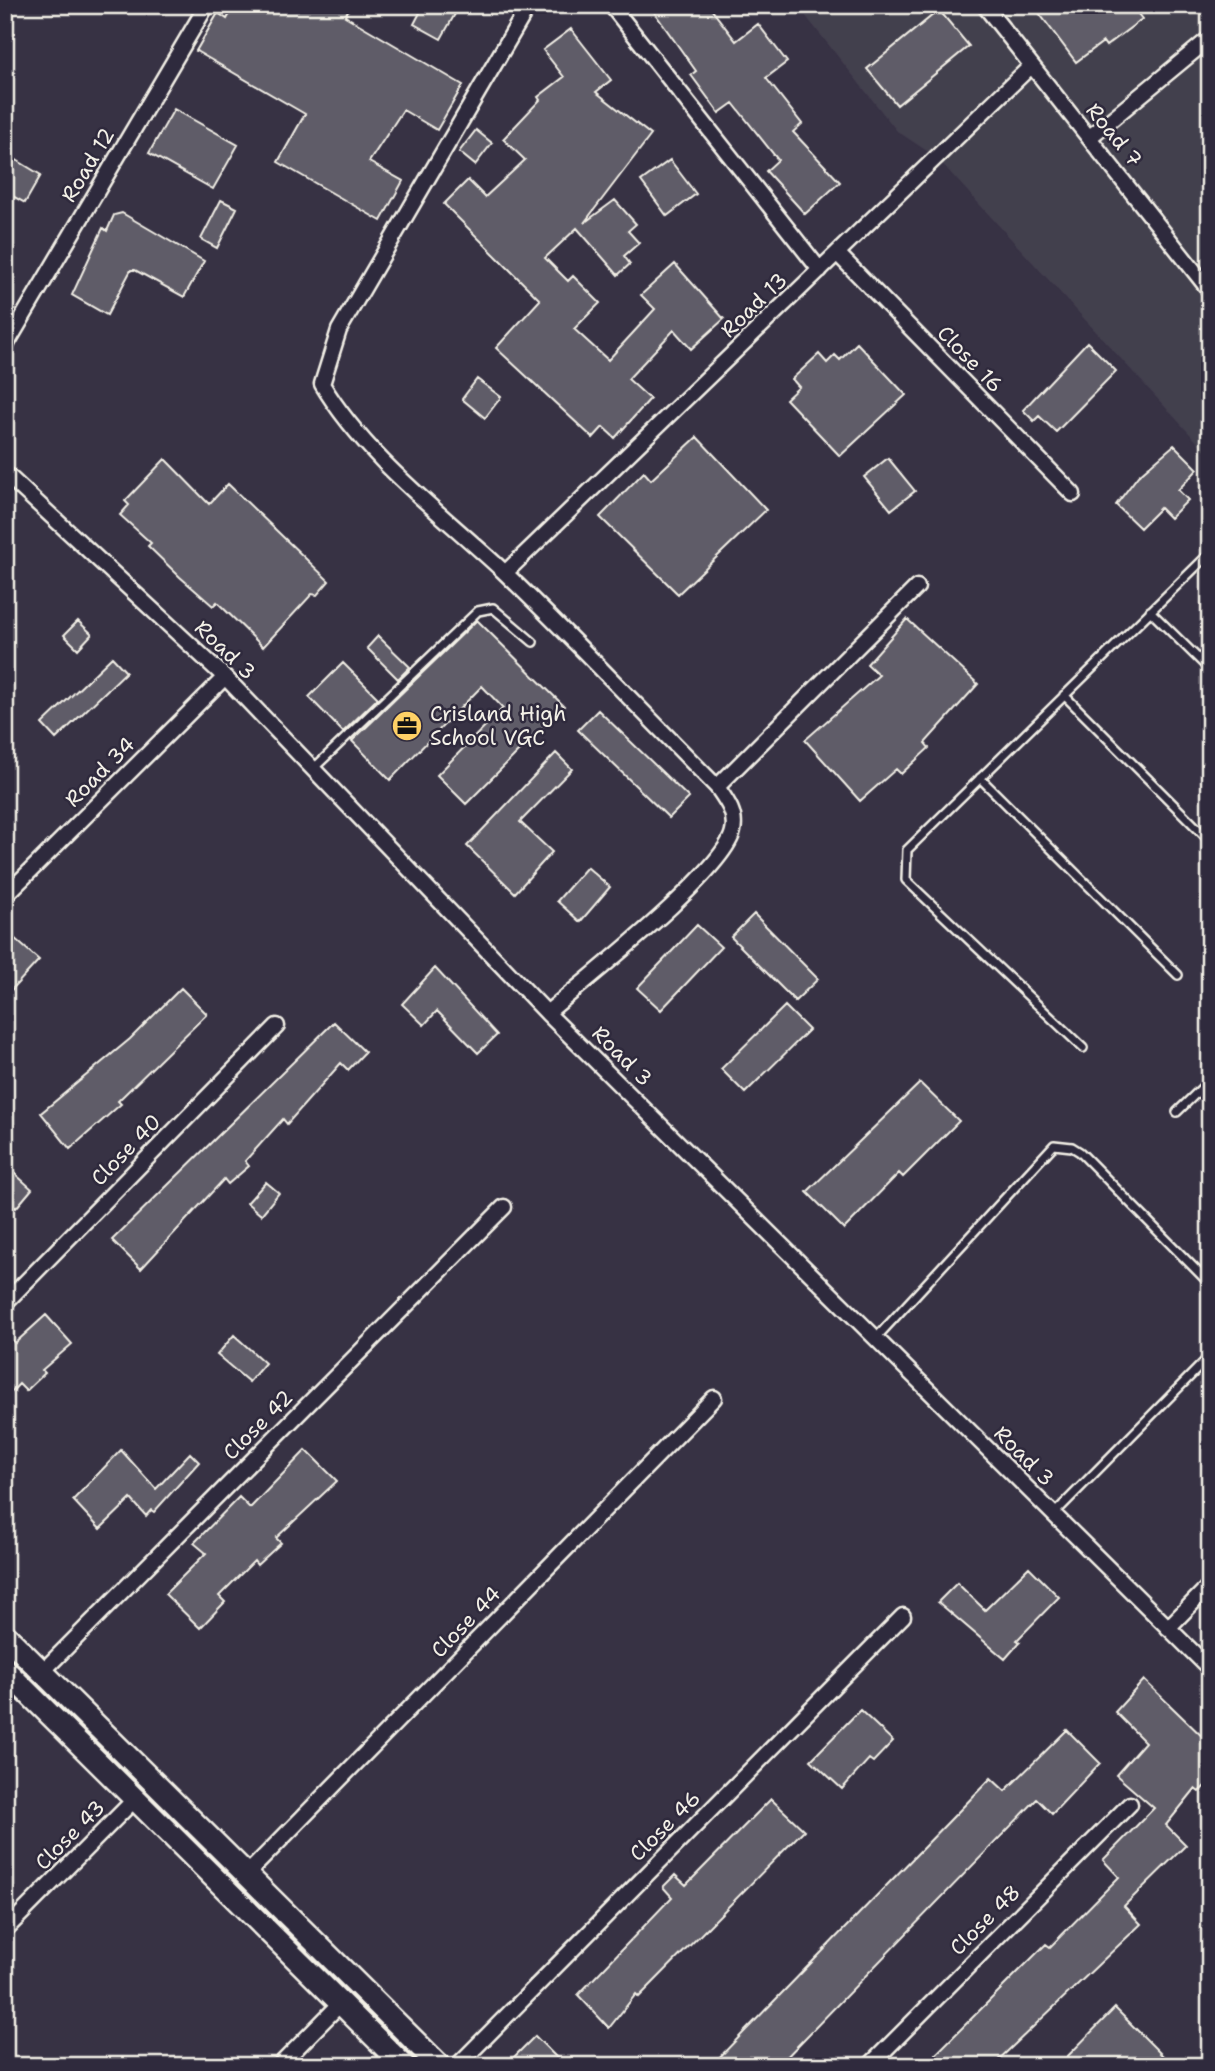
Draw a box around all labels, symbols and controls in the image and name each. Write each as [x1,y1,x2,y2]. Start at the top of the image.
street label: Road 7 [1080,97,1148,173]
street label: Road 12 [55,123,121,207]
street label: Road 13 [715,266,793,344]
street label: Close 16 [931,319,1009,399]
street label: Road 3 [188,614,262,686]
place label: Crisland High School VGC [430,700,566,752]
office icon: Crisland High School VGC [390,709,424,743]
street label: Road 34 [59,731,141,813]
street label: Road 3 [586,1020,658,1092]
street label: Close 40 [85,1108,167,1192]
street label: Close 42 [217,1384,299,1466]
street label: Road 3 [988,1420,1060,1492]
street label: Close 44 [425,1580,507,1664]
street label: Close 46 [623,1784,707,1868]
street label: Close 43 [29,1794,111,1876]
street label: Close 48 [944,1879,1026,1961]

